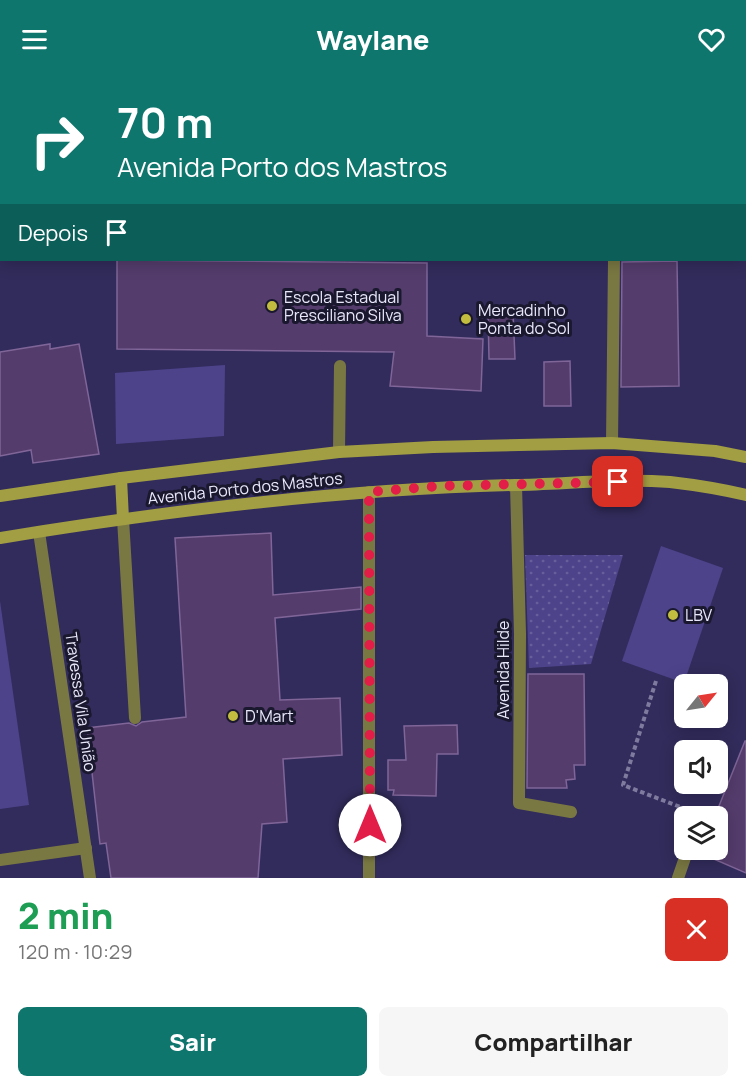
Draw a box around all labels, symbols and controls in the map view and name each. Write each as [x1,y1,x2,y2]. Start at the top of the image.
text: Waylane [317,21,429,58]
icon: menu [18,23,51,56]
icon: heart [695,23,728,56]
text: 70 m [117,93,213,151]
icon: right [18,102,96,180]
text: Avenida Porto dos Mastros [117,148,447,185]
icon: arrive [100,216,133,249]
text: Depois [18,218,88,248]
place label: Escola Estadual Presciliano Silva [284,286,402,326]
marker: Escola Estadual Presciliano Silva [265,299,279,313]
place label: Mercadinho Ponta do Sol [478,299,570,339]
marker: Mercadinho Ponta do Sol [459,312,473,326]
pin [592,456,643,507]
icon: arrive [601,465,634,498]
street label: Avenida Porto dos Mastros [146,467,344,509]
place label: LBV [685,604,712,626]
marker: LBV [666,608,680,622]
street label: Avenida Hilde [492,621,514,719]
street label: Travessa Vila União [60,631,102,773]
north arrow [674,674,728,728]
map controls [674,674,728,860]
place label: D'Mart [245,705,294,727]
marker: D'Mart [226,709,240,723]
button: sound [674,740,728,794]
position arrow [338,793,402,857]
button: layers [674,806,728,860]
text: 2 min [18,891,113,940]
button: close [665,898,728,961]
text: 120 m · 10:29 [18,938,133,965]
button: Sair [18,1007,367,1076]
button: Compartilhar [379,1007,728,1076]

